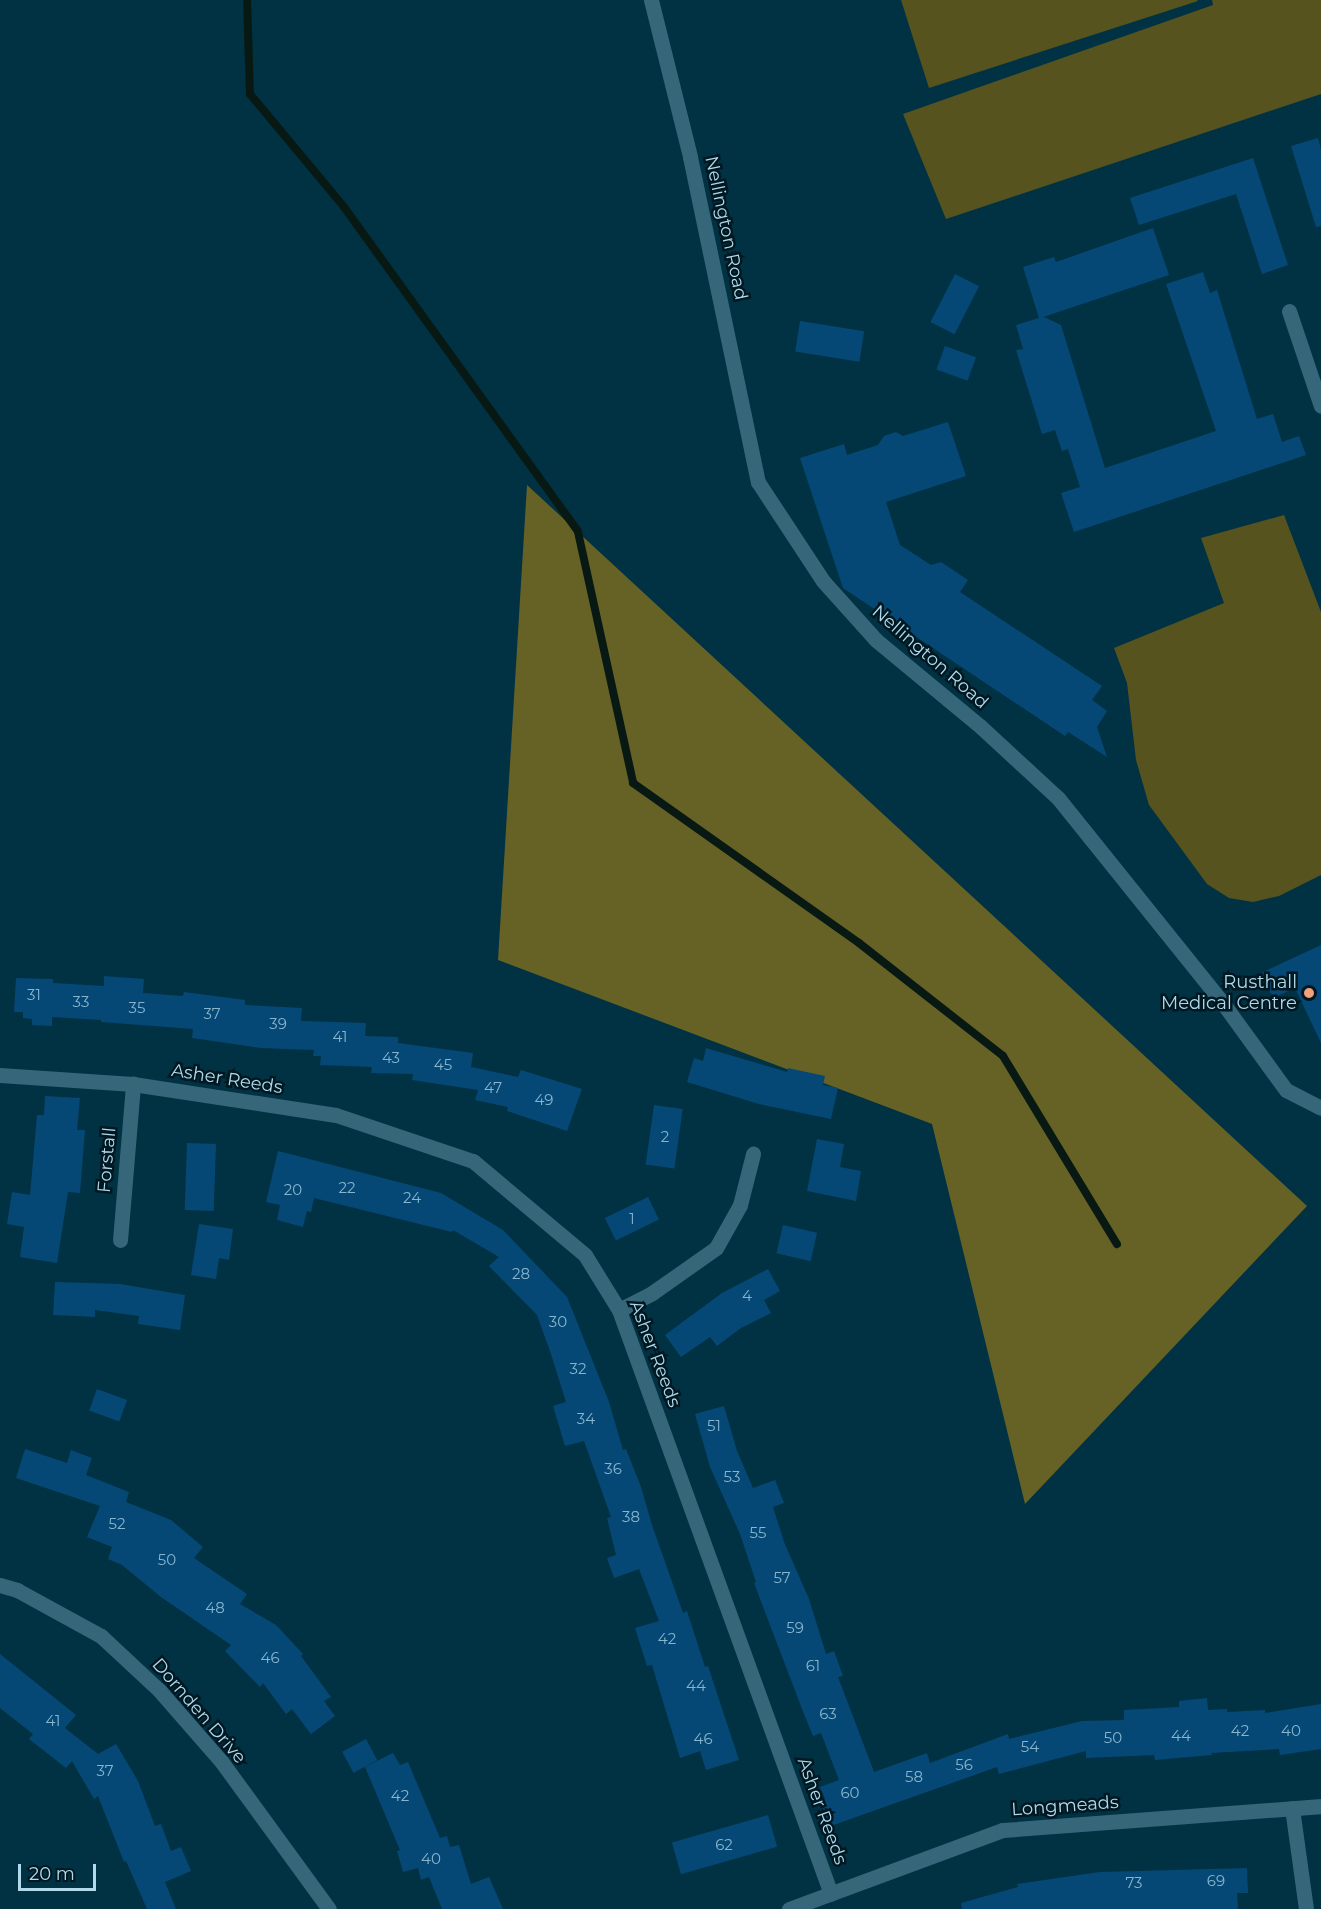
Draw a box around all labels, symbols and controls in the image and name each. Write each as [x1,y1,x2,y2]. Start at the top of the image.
street label: Nellington Road [700,154,752,302]
street label: Nellington Road [868,601,992,713]
place label: Rusthall Medical Centre [1161,972,1297,1014]
house number: 31 [27,986,41,1004]
marker: Rusthall Medical Centre [1302,986,1316,1000]
house number: 33 [73,993,89,1011]
house number: 35 [129,999,145,1017]
house number: 37 [203,1005,221,1023]
house number: 39 [269,1015,287,1033]
house number: 41 [333,1028,347,1046]
house number: 43 [382,1049,400,1067]
house number: 45 [434,1056,452,1074]
street label: Asher Reeds [170,1060,284,1098]
house number: 47 [484,1079,502,1097]
house number: 49 [535,1091,553,1109]
street label: Forstall [93,1126,121,1194]
house number: 2 [661,1128,669,1146]
house number: 22 [338,1179,356,1197]
house number: 20 [284,1181,302,1199]
house number: 24 [403,1189,421,1207]
house number: 1 [629,1210,635,1228]
house number: 28 [512,1265,530,1283]
house number: 4 [742,1287,752,1305]
street label: Asher Reeds [625,1298,685,1410]
house number: 30 [549,1313,567,1331]
house number: 32 [570,1360,586,1378]
house number: 34 [577,1410,595,1428]
house number: 51 [707,1417,721,1435]
house number: 36 [604,1460,622,1478]
house number: 53 [724,1468,740,1486]
house number: 38 [622,1508,640,1526]
house number: 52 [109,1515,125,1533]
house number: 55 [750,1524,766,1542]
house number: 50 [158,1551,176,1569]
house number: 57 [773,1569,791,1587]
house number: 48 [205,1599,225,1617]
house number: 59 [786,1619,804,1637]
house number: 42 [658,1630,676,1648]
house number: 46 [260,1649,280,1667]
street label: Dornden Drive [147,1654,251,1768]
house number: 61 [806,1657,820,1675]
house number: 44 [686,1677,706,1695]
house number: 63 [819,1705,837,1723]
house number: 41 [46,1712,60,1730]
house number: 42 [1231,1722,1249,1740]
house number: 40 [1281,1722,1301,1740]
house number: 44 [1171,1727,1191,1745]
house number: 50 [1104,1729,1122,1747]
house number: 46 [693,1730,713,1748]
house number: 54 [1021,1738,1039,1756]
street label: Asher Reeds [793,1755,851,1867]
house number: 56 [955,1756,973,1774]
house number: 37 [96,1762,114,1780]
house number: 58 [905,1768,923,1786]
house number: 60 [840,1784,860,1802]
house number: 42 [391,1787,409,1805]
street label: Longmeads [1011,1791,1119,1821]
house number: 62 [715,1836,733,1854]
house number: 40 [421,1850,441,1868]
scale bar [21,1852,99,1890]
text: 20 m [29,1863,75,1885]
house number: 69 [1207,1872,1225,1890]
house number: 73 [1125,1874,1143,1892]

